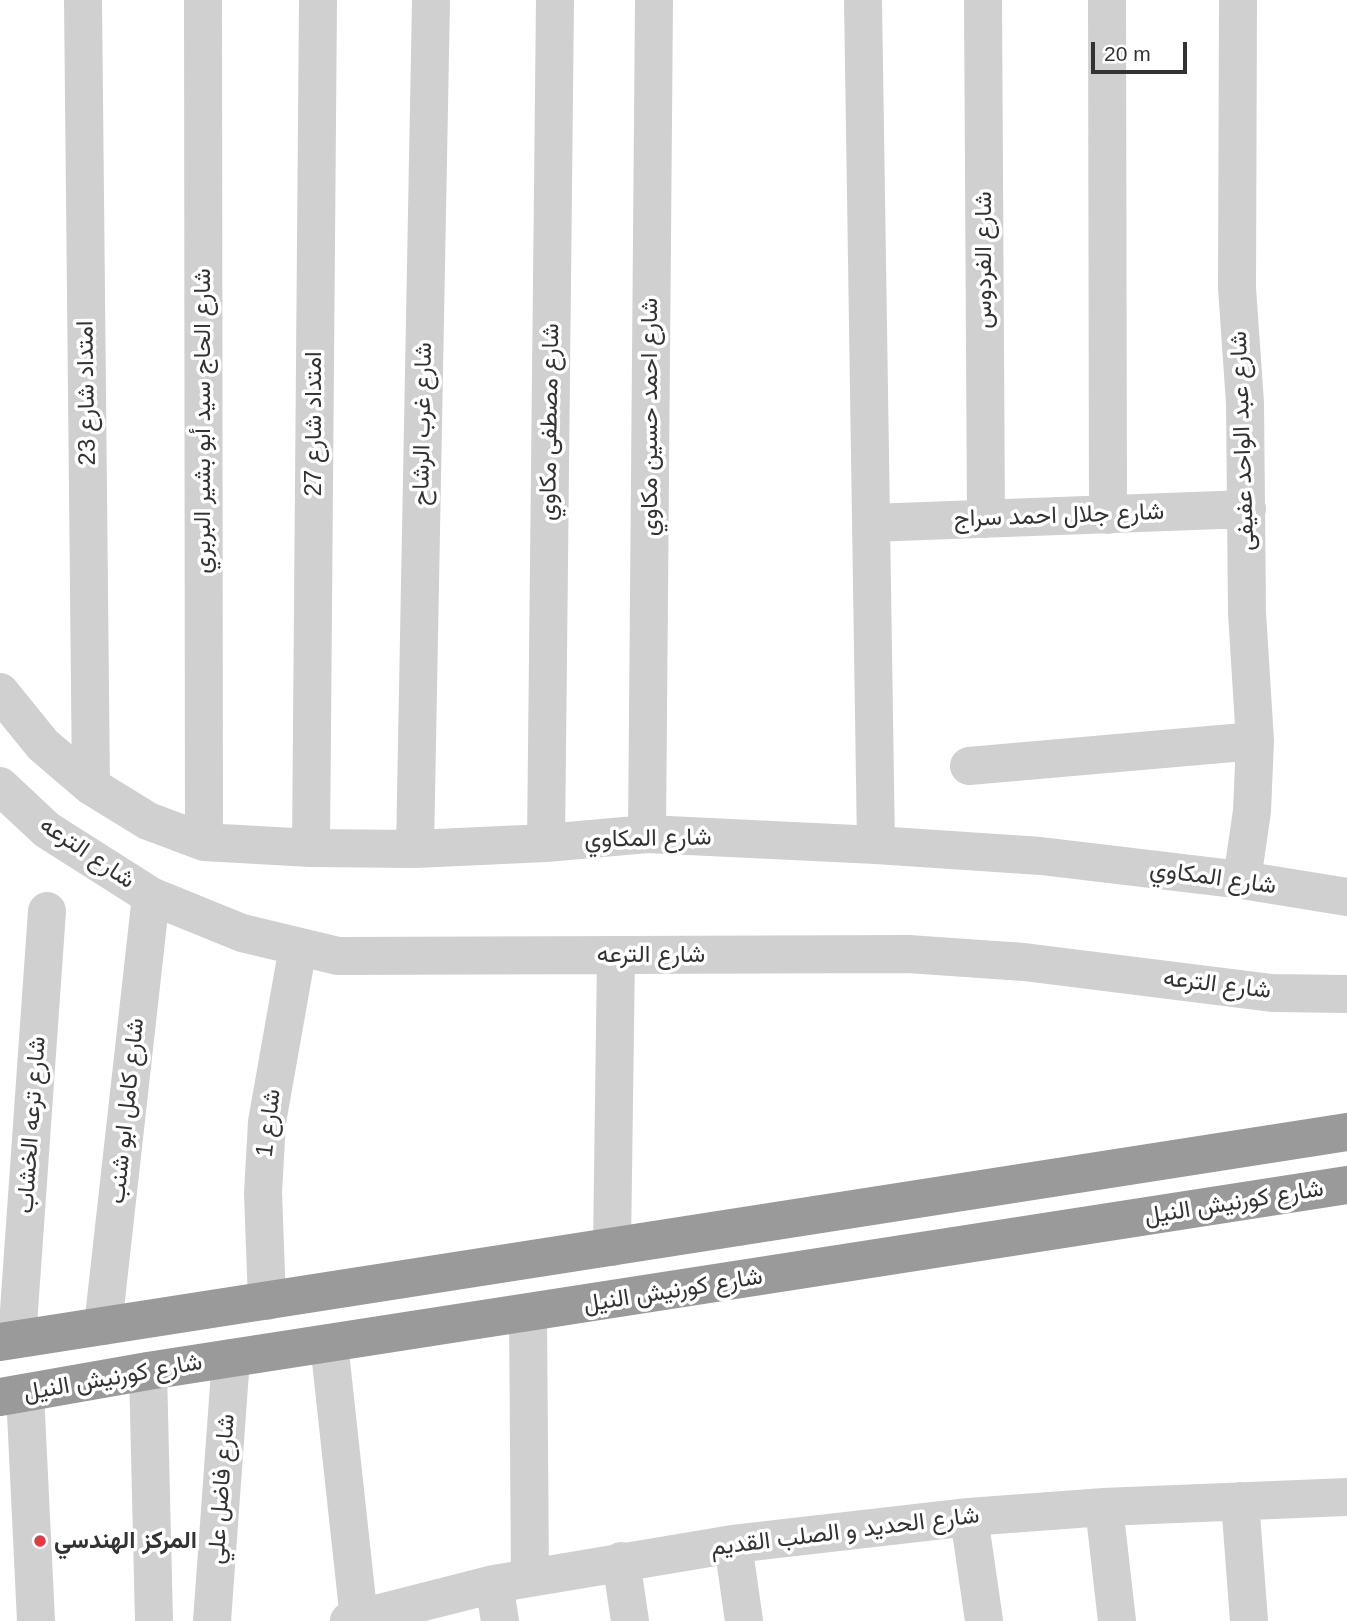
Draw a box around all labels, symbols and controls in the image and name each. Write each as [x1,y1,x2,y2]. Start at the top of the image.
scale bar [1095,28,1191,72]
text: 20 m [1104,42,1151,65]
street label: شارع الفردوس [970,191,998,329]
street label: شارع الحاج سيد أبو بشير البربري [189,268,217,574]
street label: شارع احمد حسين مكاوي [636,298,664,536]
street label: امتداد شارع 23 [71,320,103,466]
street label: شارع مصطفى مكاوي [534,323,566,521]
street label: شارع عبد الواحد عفيفى [1225,331,1261,551]
street label: شارع غرب الرشاح [407,342,439,506]
street label: امتداد شارع 27 [300,351,328,497]
street label: شارع جلال احمد سراج [953,498,1165,534]
street label: شارع الترعه [34,811,140,895]
street label: شارع المكاوي [584,823,712,855]
street label: شارع المكاوي [1148,855,1278,901]
street label: شارع الترعه [597,941,705,969]
street label: شارع الترعه [1161,964,1273,1006]
street label: شارع كامل ابو شنب [103,1017,151,1205]
street label: شارع ترعه الخشاب [11,1035,53,1215]
street label: شارع 1 [251,1087,287,1159]
street label: شارع كورنيش النيل [1142,1175,1326,1231]
street label: شارع كورنيش النيل [581,1263,765,1319]
street label: شارع كورنيش النيل [21,1348,205,1408]
street label: شارع فاضل علي [202,1413,242,1565]
street label: شارع الحديد و الصلب القديم [709,1501,981,1563]
place label: المركز الهندسي [54,1527,197,1555]
marker: المركز الهندسي [32,1533,48,1549]

